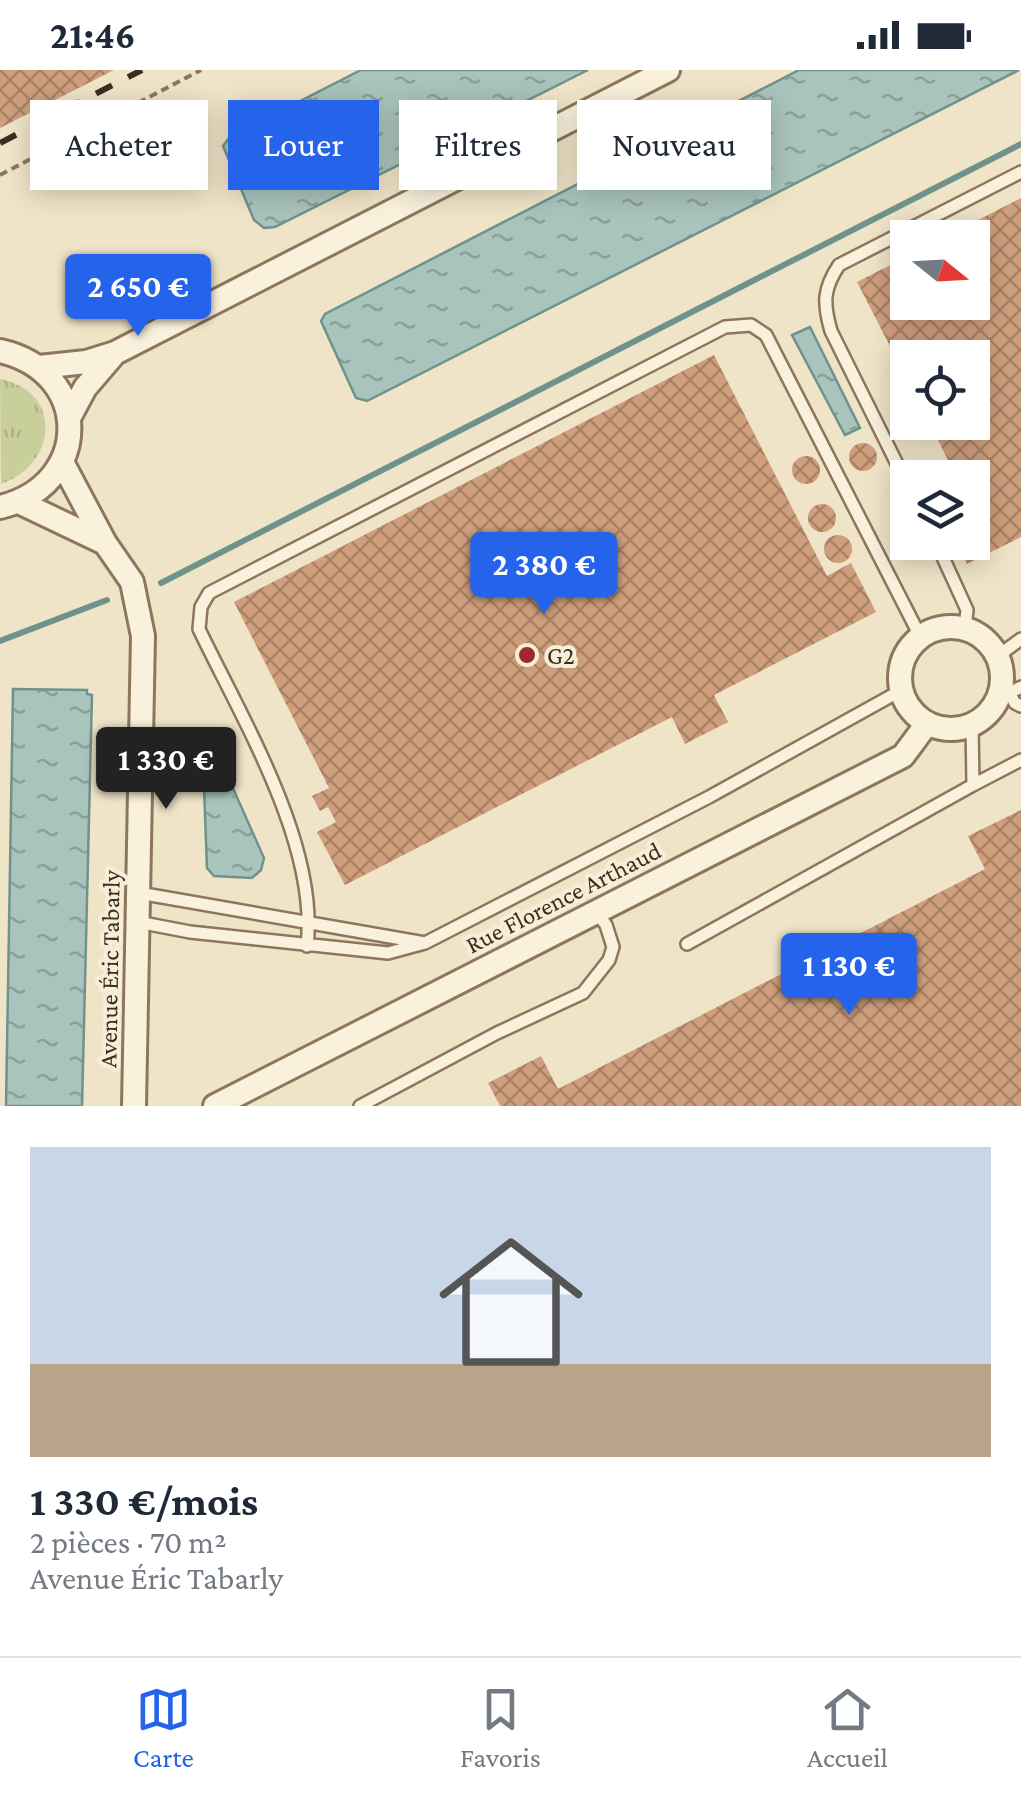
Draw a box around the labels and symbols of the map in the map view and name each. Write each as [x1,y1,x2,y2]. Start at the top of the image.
north arrow [890,220,990,320]
pin: 2 650 € [46,254,230,339]
pin: 2 380 € [452,532,636,617]
place label: G2 [547,642,575,669]
marker: G2 [516,644,538,666]
pin: 1 330 € [74,727,258,812]
street label: Rue Florence Arthaud [461,837,665,958]
street label: Avenue Éric Tabarly [94,869,126,1068]
pin: 1 130 € [757,933,941,1018]

